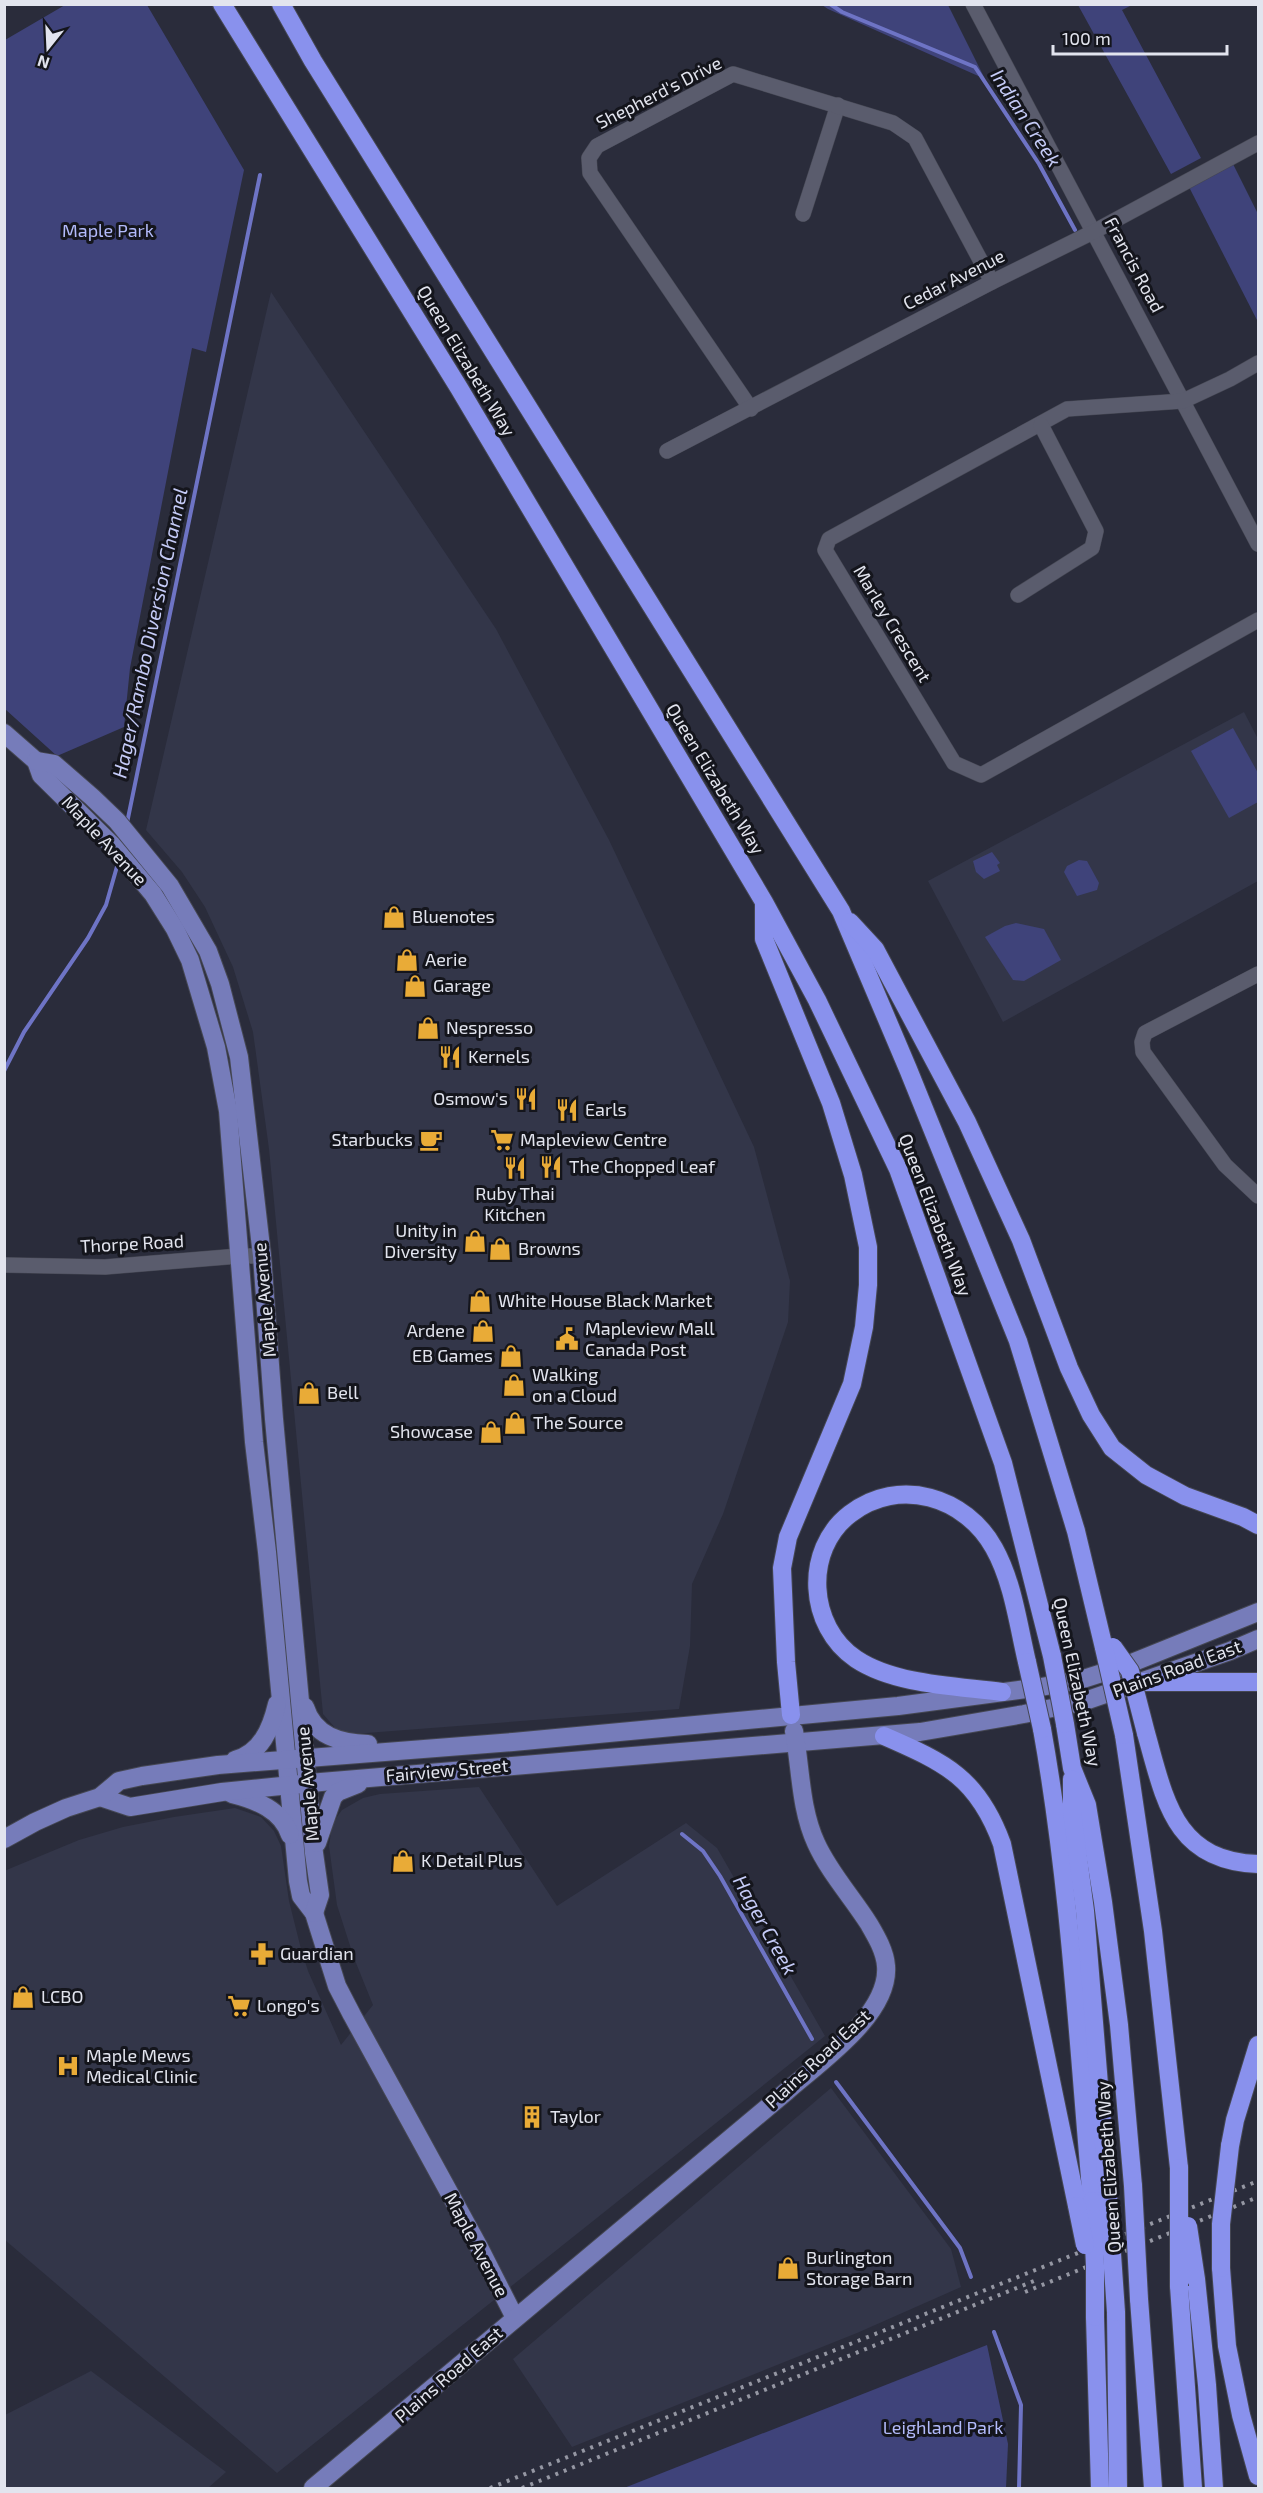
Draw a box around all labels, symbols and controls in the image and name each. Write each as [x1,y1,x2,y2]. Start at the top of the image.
north arrow [18,18,78,78]
scale bar [1053,18,1227,56]
text: 100 m [1062,27,1111,49]
street label: Shepherd's Drive [592,51,725,133]
text: N [35,52,52,74]
water label: Indian Creek [986,64,1067,171]
street label: Francis Road [1101,213,1169,316]
park label: Maple Park [62,219,154,241]
street label: Cedar Avenue [899,244,1008,314]
street label: Queen Elizabeth Way [413,281,521,440]
water label: Hager/Rambo Diversion Channel [106,485,192,780]
street label: Marley Crescent [849,561,937,686]
street label: Queen Elizabeth Way [662,699,770,858]
street label: Maple Avenue [57,791,152,890]
shop icon: Bluenotes [381,904,407,930]
place label: Bluenotes [412,905,495,927]
shop icon: Aerie [394,947,420,973]
place label: Aerie [425,948,467,970]
shop icon: Garage [402,973,428,999]
place label: Garage [433,974,491,996]
shop icon: Nespresso [415,1015,441,1041]
place label: Nespresso [446,1016,533,1038]
restaurant icon: Kernels [437,1044,463,1070]
place label: Kernels [468,1045,530,1067]
restaurant icon: Osmow's [513,1086,539,1112]
place label: Osmow's [433,1087,508,1109]
restaurant icon: Earls [554,1097,580,1123]
place label: Earls [585,1098,627,1120]
cafe icon: Starbucks [418,1127,444,1153]
supermarket icon: Mapleview Centre [489,1127,515,1153]
place label: Starbucks [331,1128,413,1150]
place label: Mapleview Centre [520,1128,667,1150]
street label: Queen Elizabeth Way [895,1130,977,1299]
restaurant icon: The Chopped Leaf [538,1154,564,1180]
restaurant icon: Ruby Thai Kitchen [502,1155,528,1181]
place label: The Chopped Leaf [569,1155,716,1177]
place label: Ruby Thai Kitchen [475,1182,555,1225]
place label: Unity in Diversity [384,1219,457,1262]
shop icon: Unity in Diversity [462,1228,488,1254]
street label: Thorpe Road [79,1229,184,1257]
shop icon: Browns [487,1236,513,1262]
place label: Browns [518,1237,581,1259]
street label: Maple Avenue [248,1242,280,1358]
shop icon: White House Black Market [467,1288,493,1314]
place label: White House Black Market [498,1289,712,1311]
place label: Mapleview Mall Canada Post [585,1317,715,1360]
shop icon: Ardene [470,1318,496,1344]
place label: Ardene [407,1319,465,1341]
public building icon: Mapleview Mall Canada Post [554,1326,580,1352]
shop icon: EB Games [498,1343,524,1369]
place label: EB Games [412,1344,493,1366]
place label: Walking on a Cloud [532,1363,617,1406]
shop icon: Walking on a Cloud [501,1372,527,1398]
shop icon: Bell [296,1380,322,1406]
place label: Bell [327,1381,359,1403]
shop icon: The Source [502,1410,528,1436]
place label: The Source [533,1411,624,1433]
shop icon: Showcase [478,1419,504,1445]
place label: Showcase [390,1420,473,1442]
street label: Queen Elizabeth Way [1049,1595,1107,1769]
street label: Plains Road East [1109,1635,1244,1702]
street label: Maple Avenue [291,1726,323,1842]
street label: Fairview Street [385,1754,509,1786]
shop icon: K Detail Plus [390,1848,416,1874]
place label: K Detail Plus [421,1849,523,1871]
water label: Hager Creek [729,1871,803,1978]
pharmacy icon: Guardian [249,1941,275,1967]
place label: Guardian [280,1942,354,1964]
shop icon: LCBO [10,1984,36,2010]
place label: LCBO [41,1985,83,2007]
supermarket icon: Longo's [226,1993,252,2019]
place label: Longo's [257,1994,320,2016]
street label: Plains Road East [760,2004,874,2112]
place label: Maple Mews Medical Clinic [86,2044,198,2087]
hospital icon: Maple Mews Medical Clinic [55,2053,81,2079]
street label: Queen Elizabeth Way [1091,2080,1125,2254]
building icon: Taylor [519,2104,545,2130]
place label: Taylor [550,2105,601,2127]
street label: Maple Avenue [440,2189,514,2300]
place label: Burlington Storage Barn [806,2246,913,2289]
shop icon: Burlington Storage Barn [775,2255,801,2281]
street label: Plains Road East [390,2321,507,2427]
park label: Leighland Park [883,2416,1003,2438]

